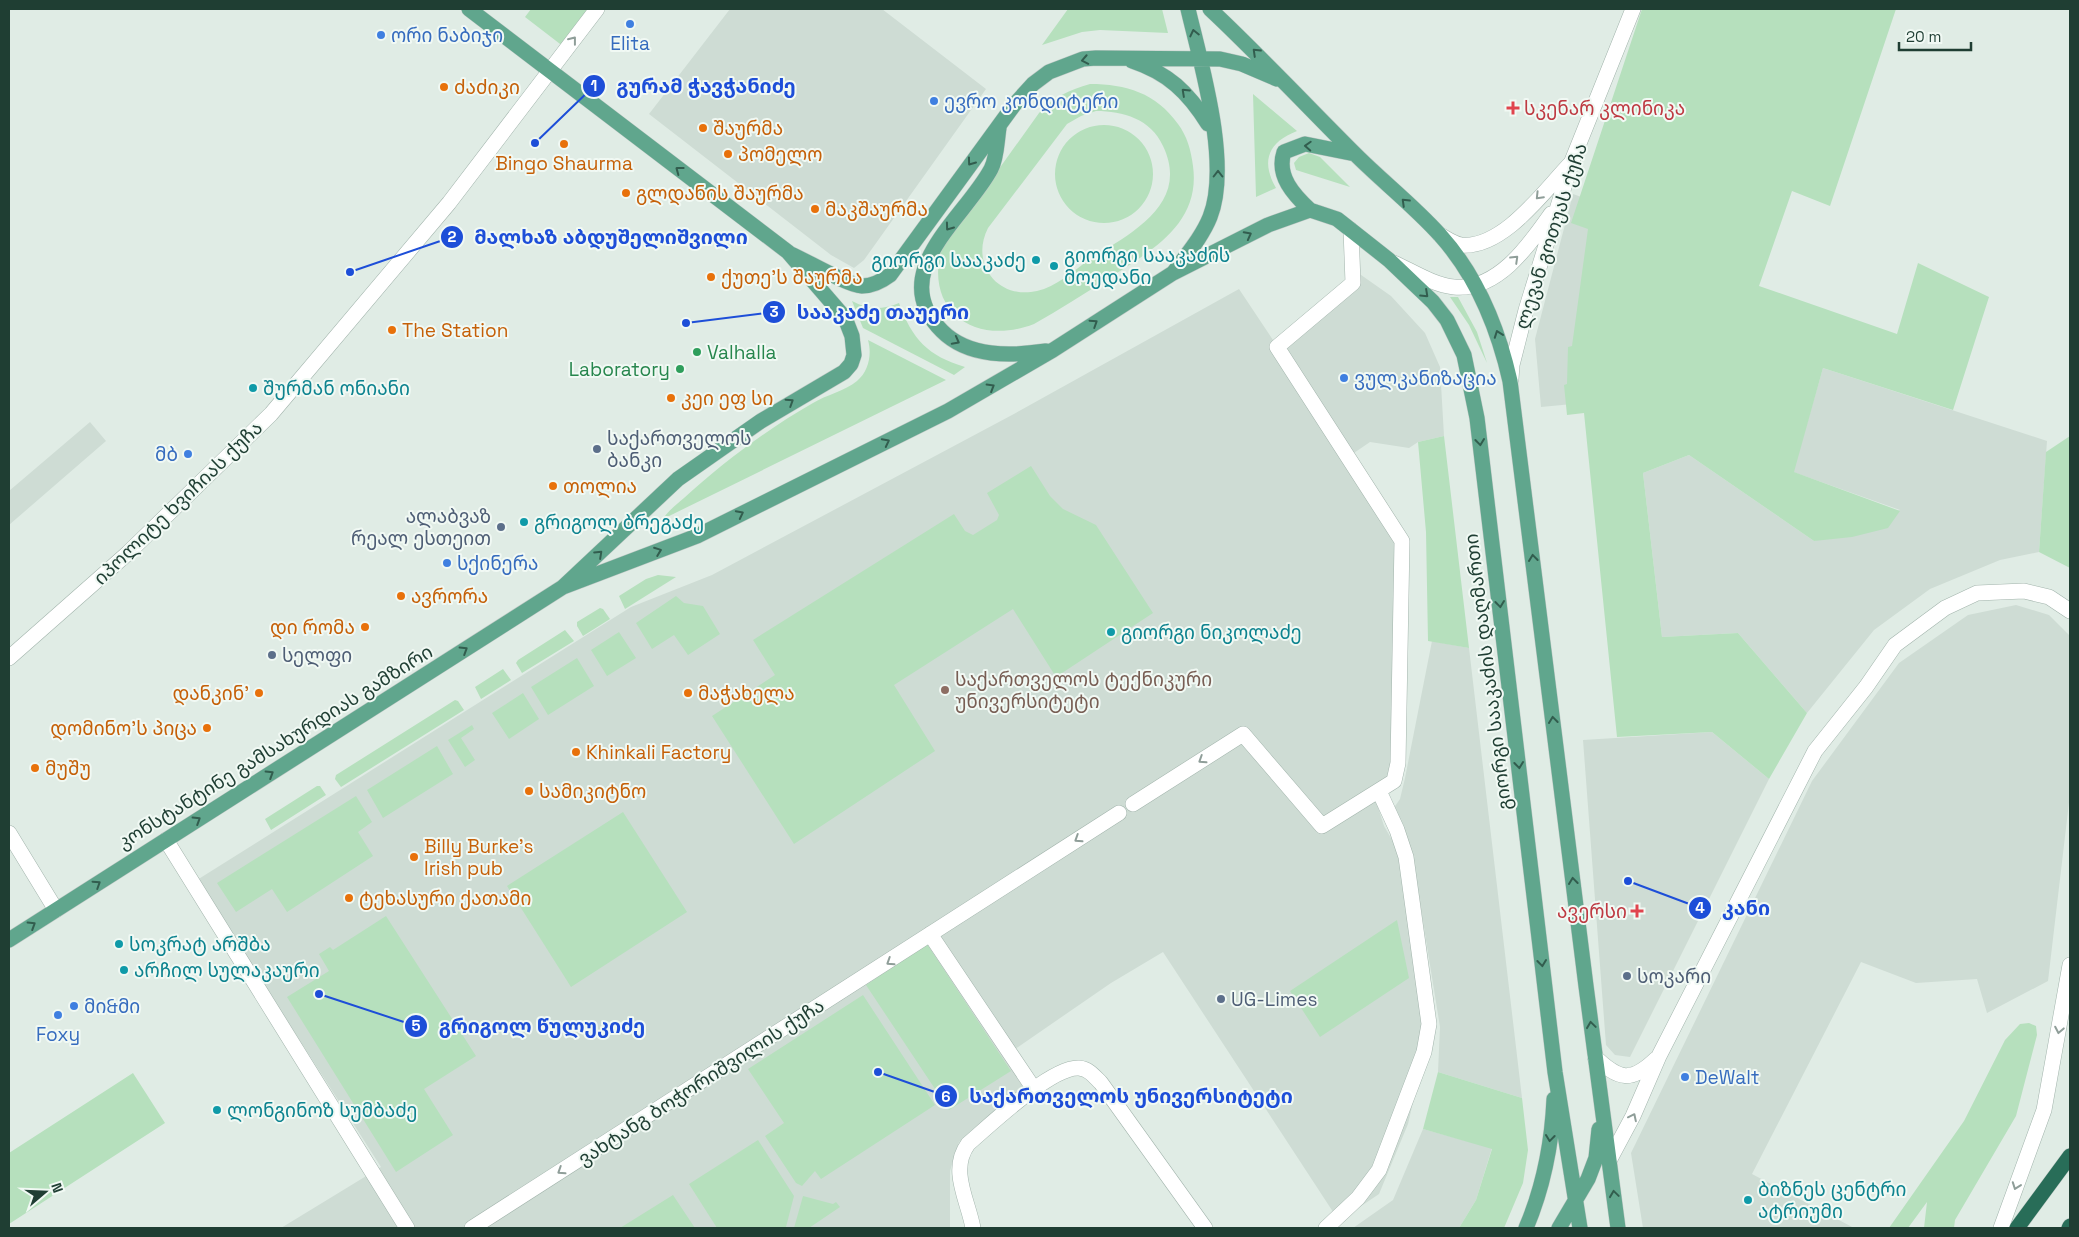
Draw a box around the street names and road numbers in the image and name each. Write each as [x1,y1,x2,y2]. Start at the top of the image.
street label: ლევან გოთუას ქუჩა [1509,140,1593,332]
street label: იპოლიტე ხვიჩიას ქუჩა [88,416,268,590]
street label: გიორგი სააკაძის დაღმართი [1459,532,1517,812]
street label: კონსტანტინე გამსახურდიას გამზირი [113,639,437,855]
street label: ვახტანგ ბოჭორიშვილის ქუჩა [573,993,829,1171]

